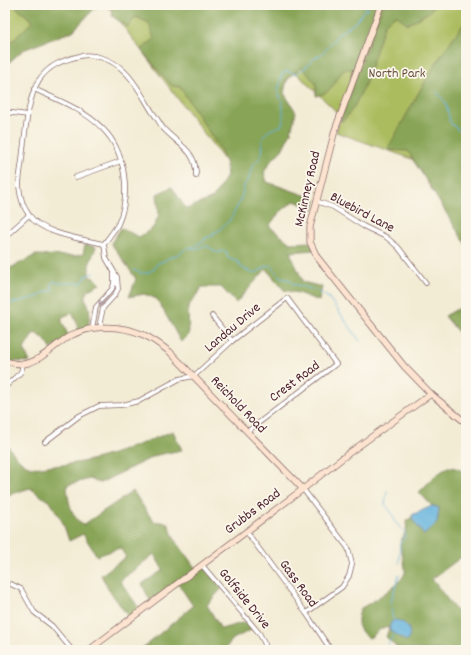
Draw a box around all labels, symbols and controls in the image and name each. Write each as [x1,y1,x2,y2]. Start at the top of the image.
park label: North Park [369,64,426,84]
street label: McKinney Road [290,149,326,229]
street label: Bluebird Lane [326,188,398,238]
one-way arrow [98,296,108,306]
street label: Landau Drive [200,298,266,358]
street label: Crest Road [266,356,324,408]
street label: Reichold Road [205,372,271,438]
street label: Grubbs Road [221,484,285,540]
street label: Gass Road [274,556,322,612]
street label: Golfside Drive [213,564,275,634]

